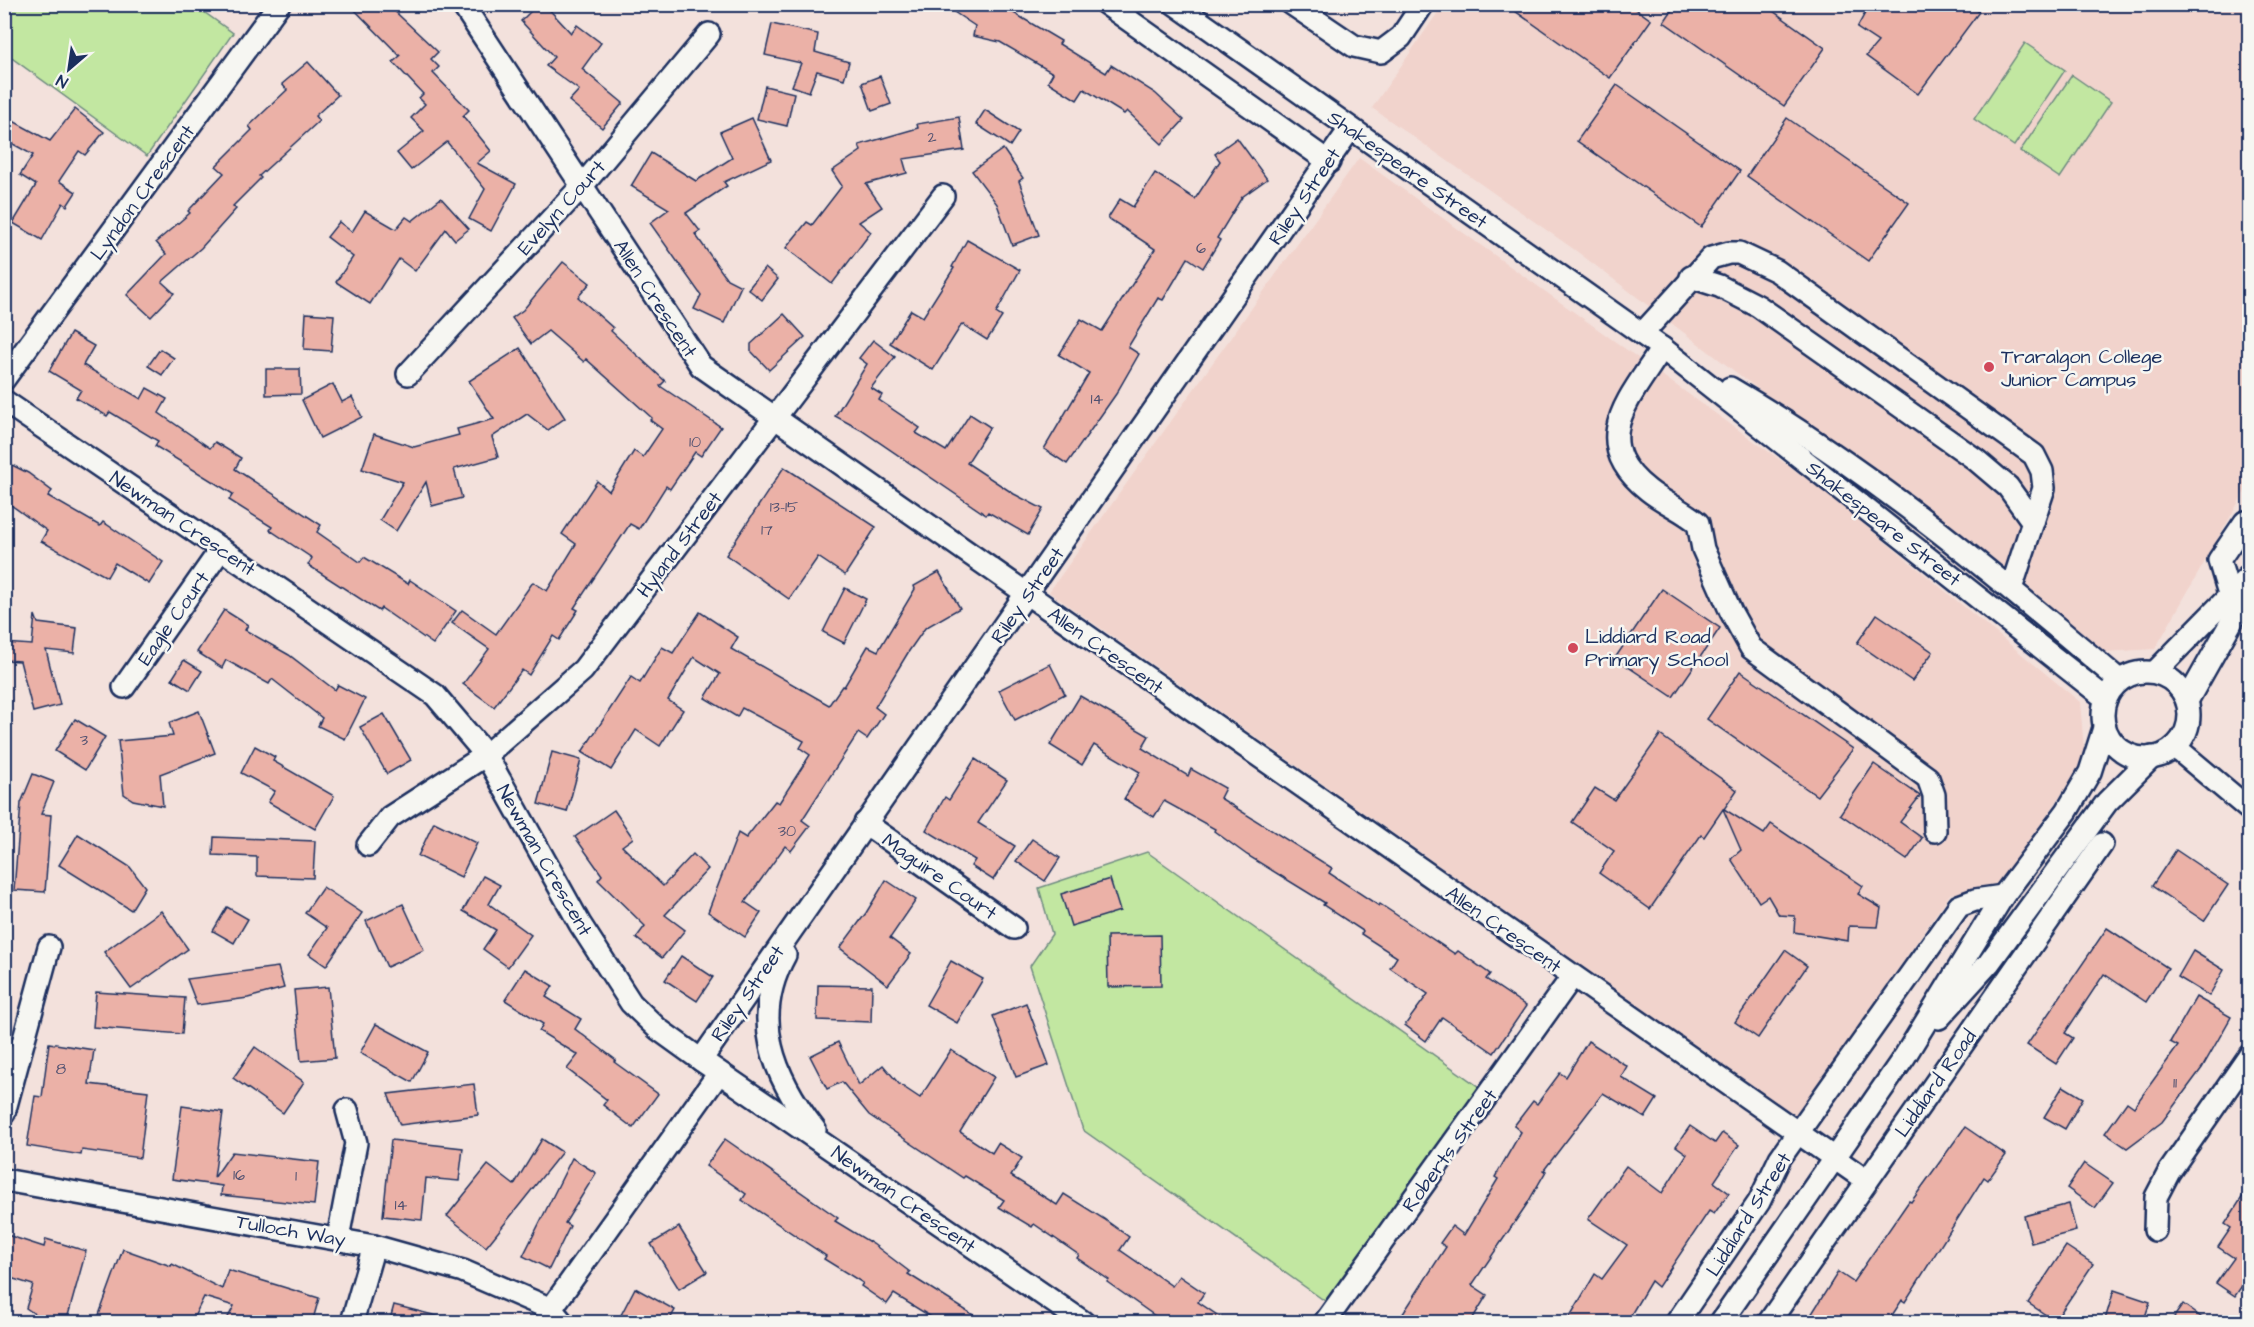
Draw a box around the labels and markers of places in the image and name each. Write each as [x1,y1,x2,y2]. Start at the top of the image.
place label: Traralgon College Junior Campus [2001,343,2162,394]
marker: Traralgon College Junior Campus [1982,360,1996,374]
place label: Liddiard Road Primary School [1585,623,1729,675]
marker: Liddiard Road Primary School [1566,641,1580,655]

